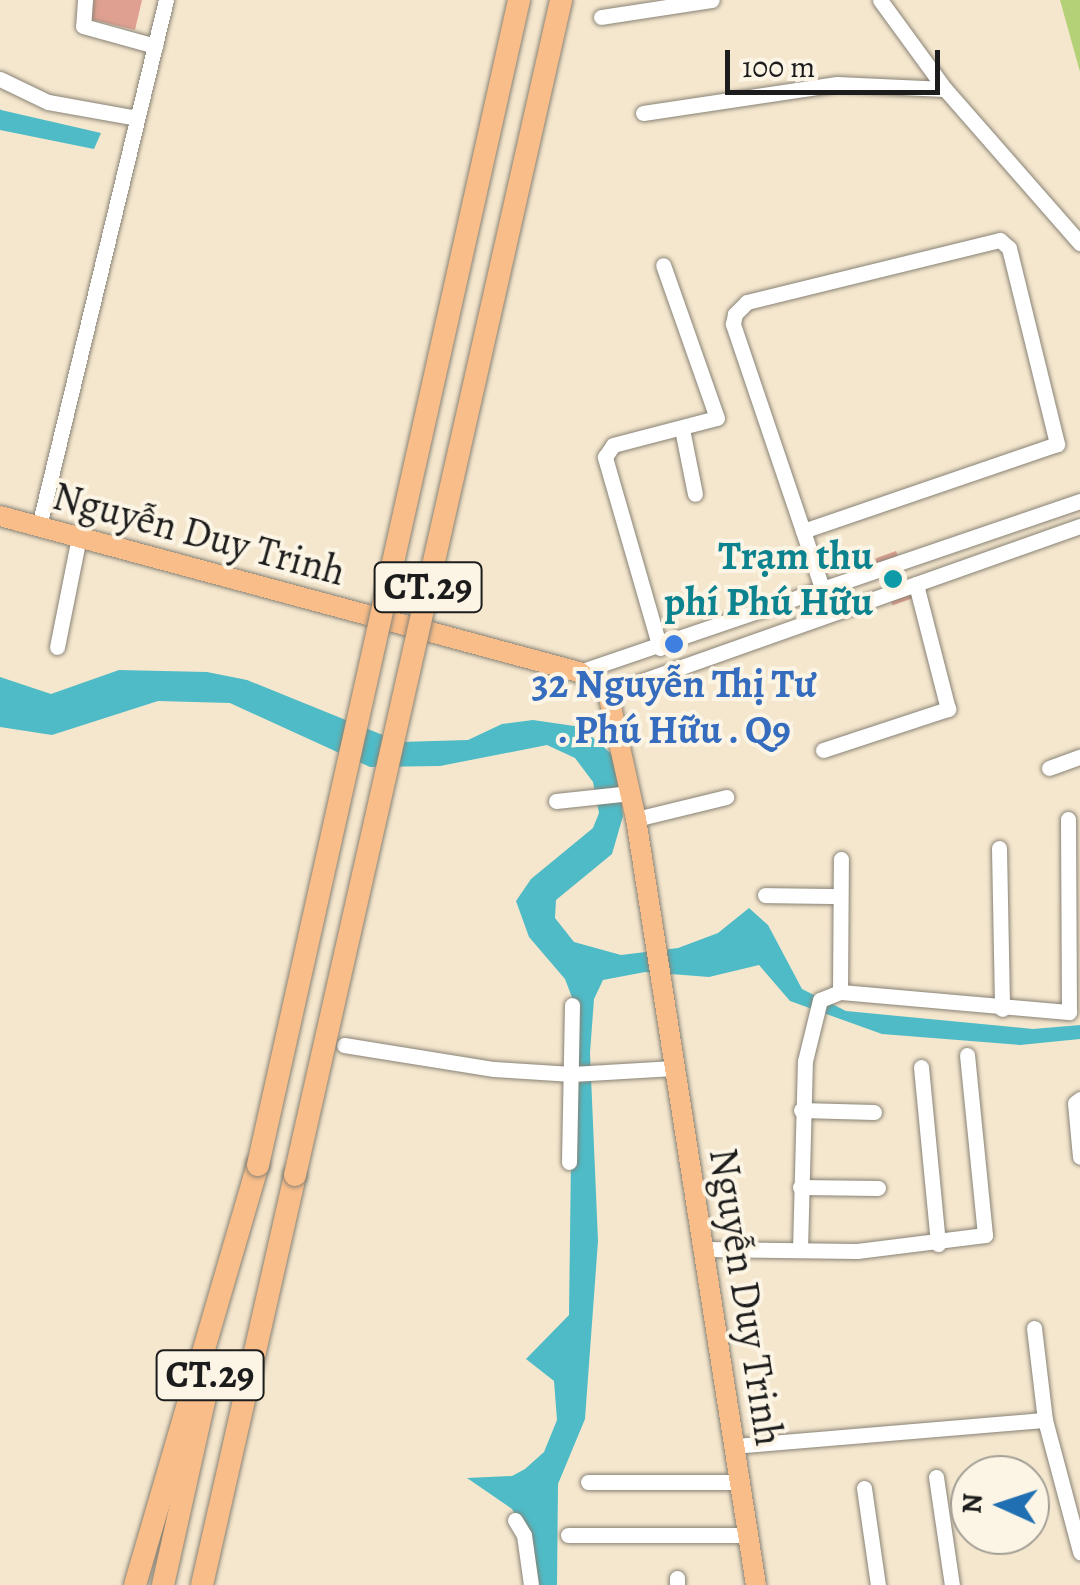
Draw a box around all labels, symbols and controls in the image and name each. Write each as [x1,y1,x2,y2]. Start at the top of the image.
scale bar [730,30,945,92]
text: 100 m [742,47,815,87]
street label: Nguyễn Duy Trinh [48,472,350,596]
place label: Trạm thu phí Phú Hữu [664,532,873,626]
road number: CT.29 [373,554,483,620]
marker: Trạm thu phí Phú Hữu [882,568,904,590]
marker: 32 Nguyễn Thị Tư . Phú Hữu . Q9 [663,633,685,655]
place label: 32 Nguyễn Thị Tư . Phú Hữu . Q9 [532,660,816,754]
street label: Nguyễn Duy Trinh [699,1145,793,1449]
road number: CT.29 [155,1342,265,1408]
north arrow [950,1455,1050,1555]
text: N [953,1492,992,1515]

